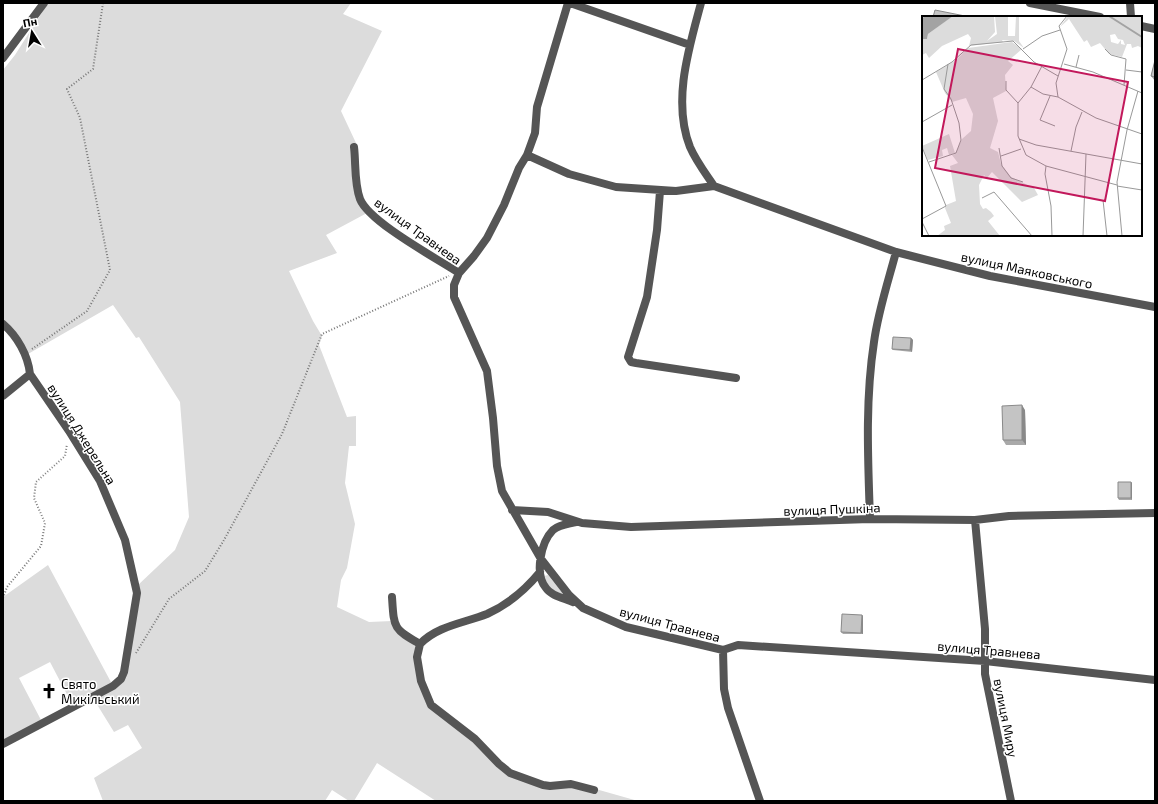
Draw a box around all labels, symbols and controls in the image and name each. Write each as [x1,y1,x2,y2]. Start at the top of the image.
north arrow [12,12,52,52]
text: Пн [22,14,38,29]
inset map [922,16,1142,236]
street label: вулиця Травнева [371,194,465,268]
street label: вулиця Маяковського [960,248,1094,292]
street label: вулиця Джерельна [45,381,119,487]
street label: вулиця Пушкіна [783,499,881,519]
street label: вулиця Травнева [618,603,722,645]
street label: вулиця Травнева [937,638,1041,662]
place label: Свято Микільський [61,676,140,707]
street label: вулиця Миру [991,677,1021,759]
church icon: Свято Микільський [40,682,58,700]

